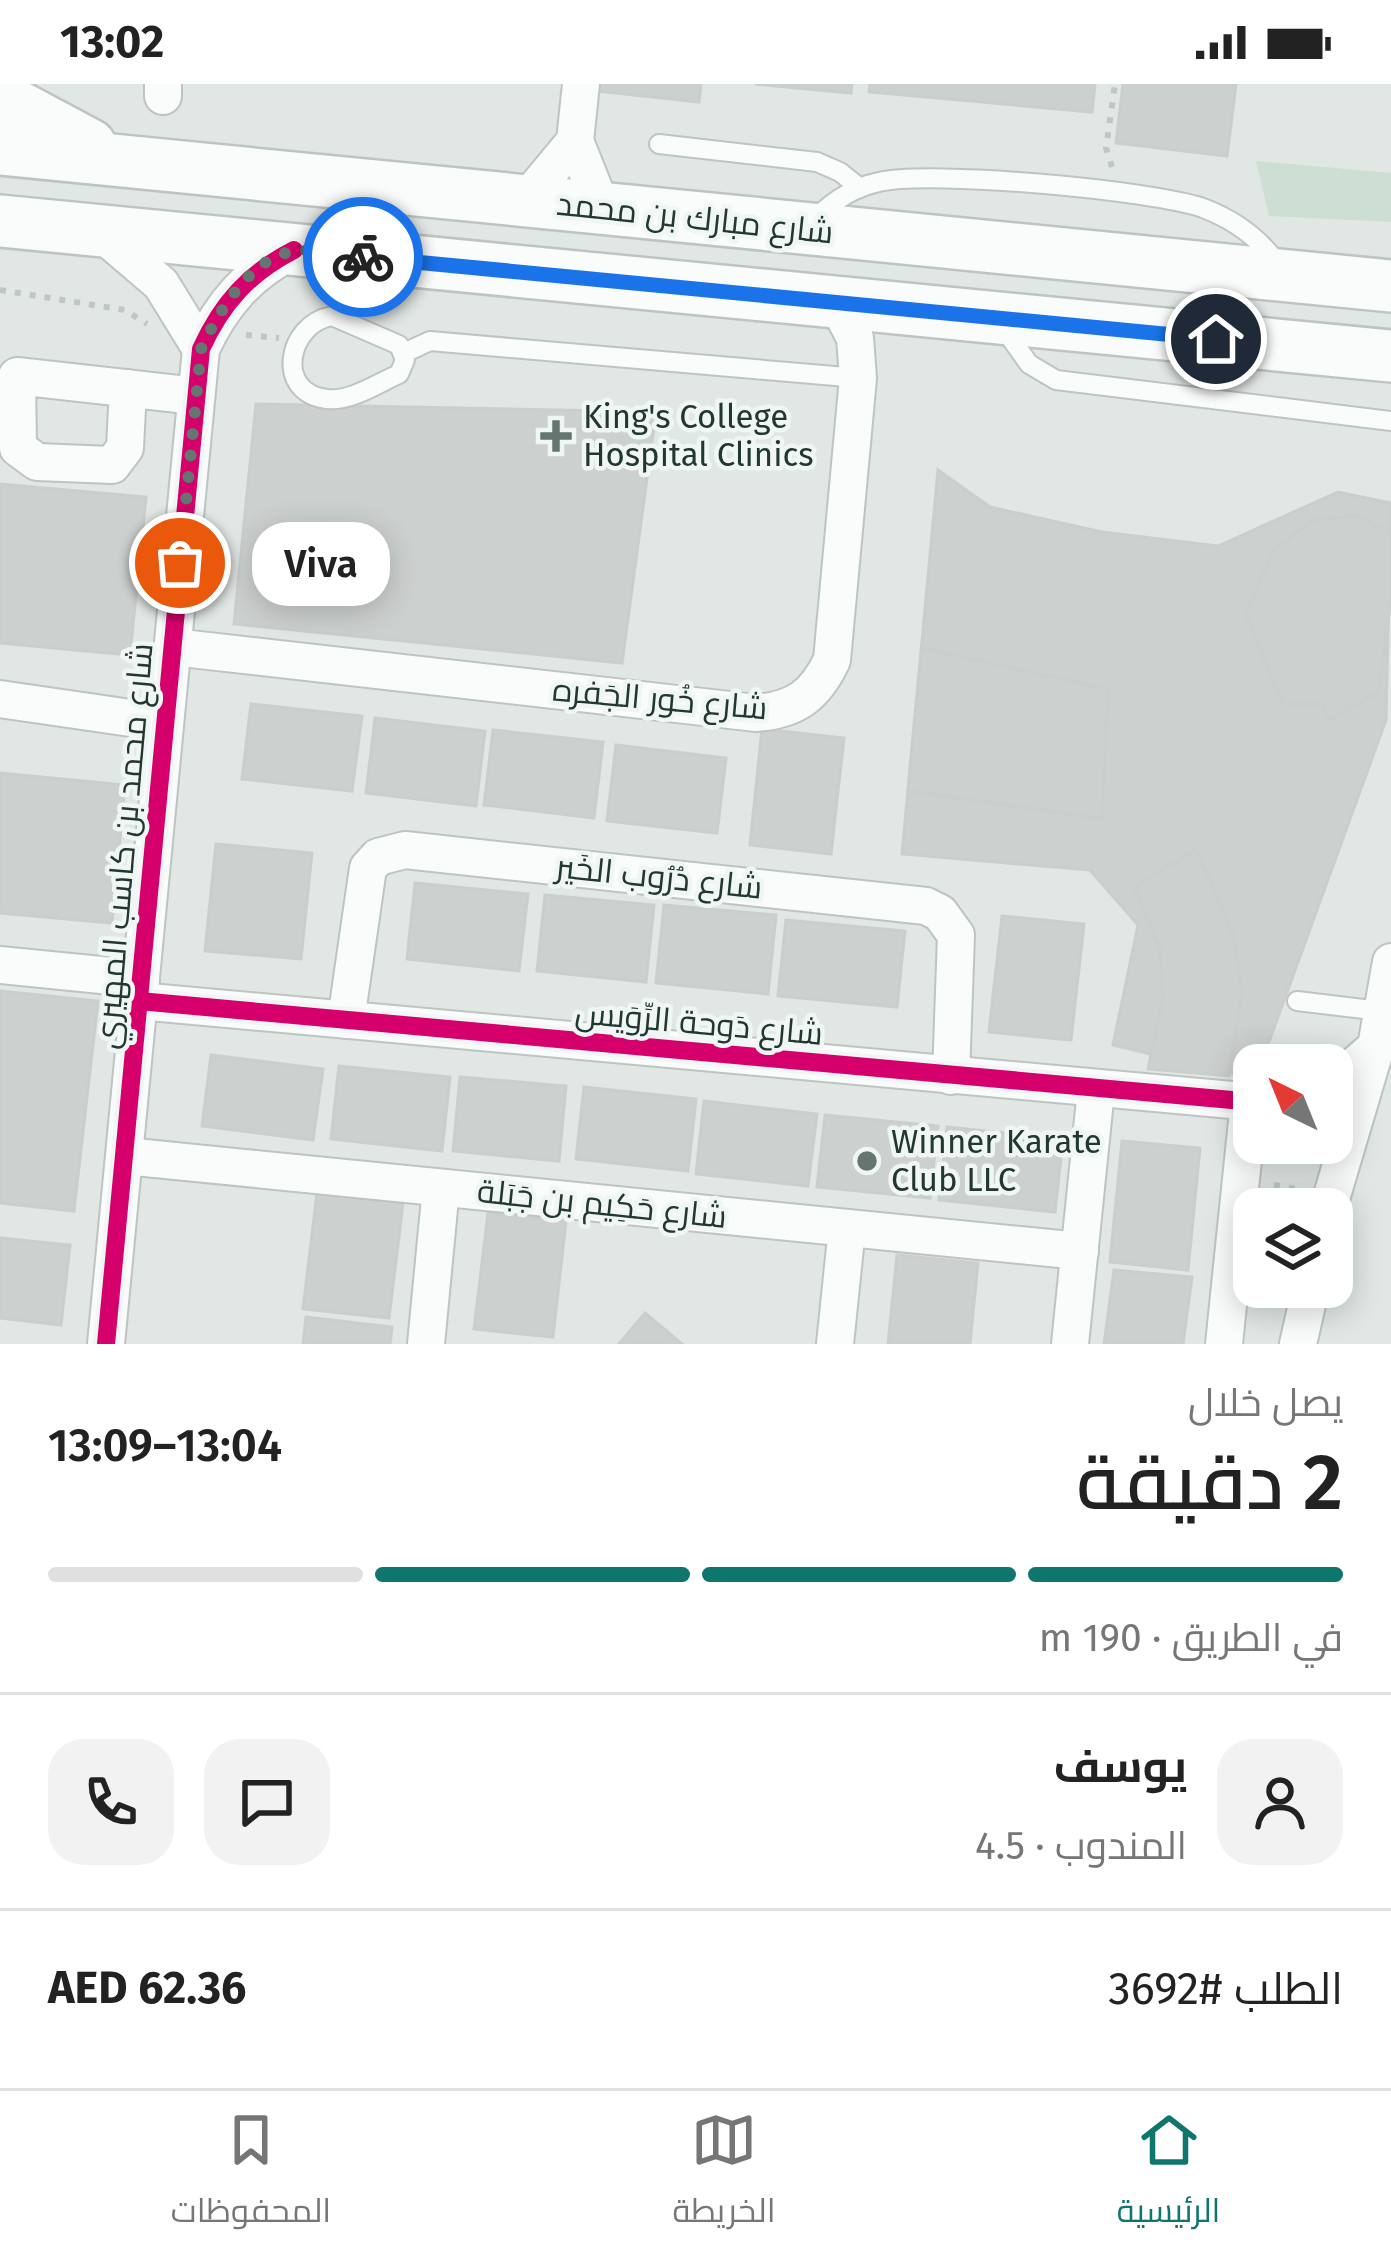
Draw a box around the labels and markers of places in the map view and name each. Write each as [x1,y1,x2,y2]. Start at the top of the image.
pin [1165,288,1267,390]
place label: King's College Hospital Clinics [583,397,814,475]
marker: King's College Hospital Clinics [540,420,572,452]
pin [129,512,231,614]
callout: Viva [252,521,390,605]
place label: Winner Karate Club LLC [891,1122,1102,1200]
marker: Winner Karate Club LLC [854,1148,880,1174]

